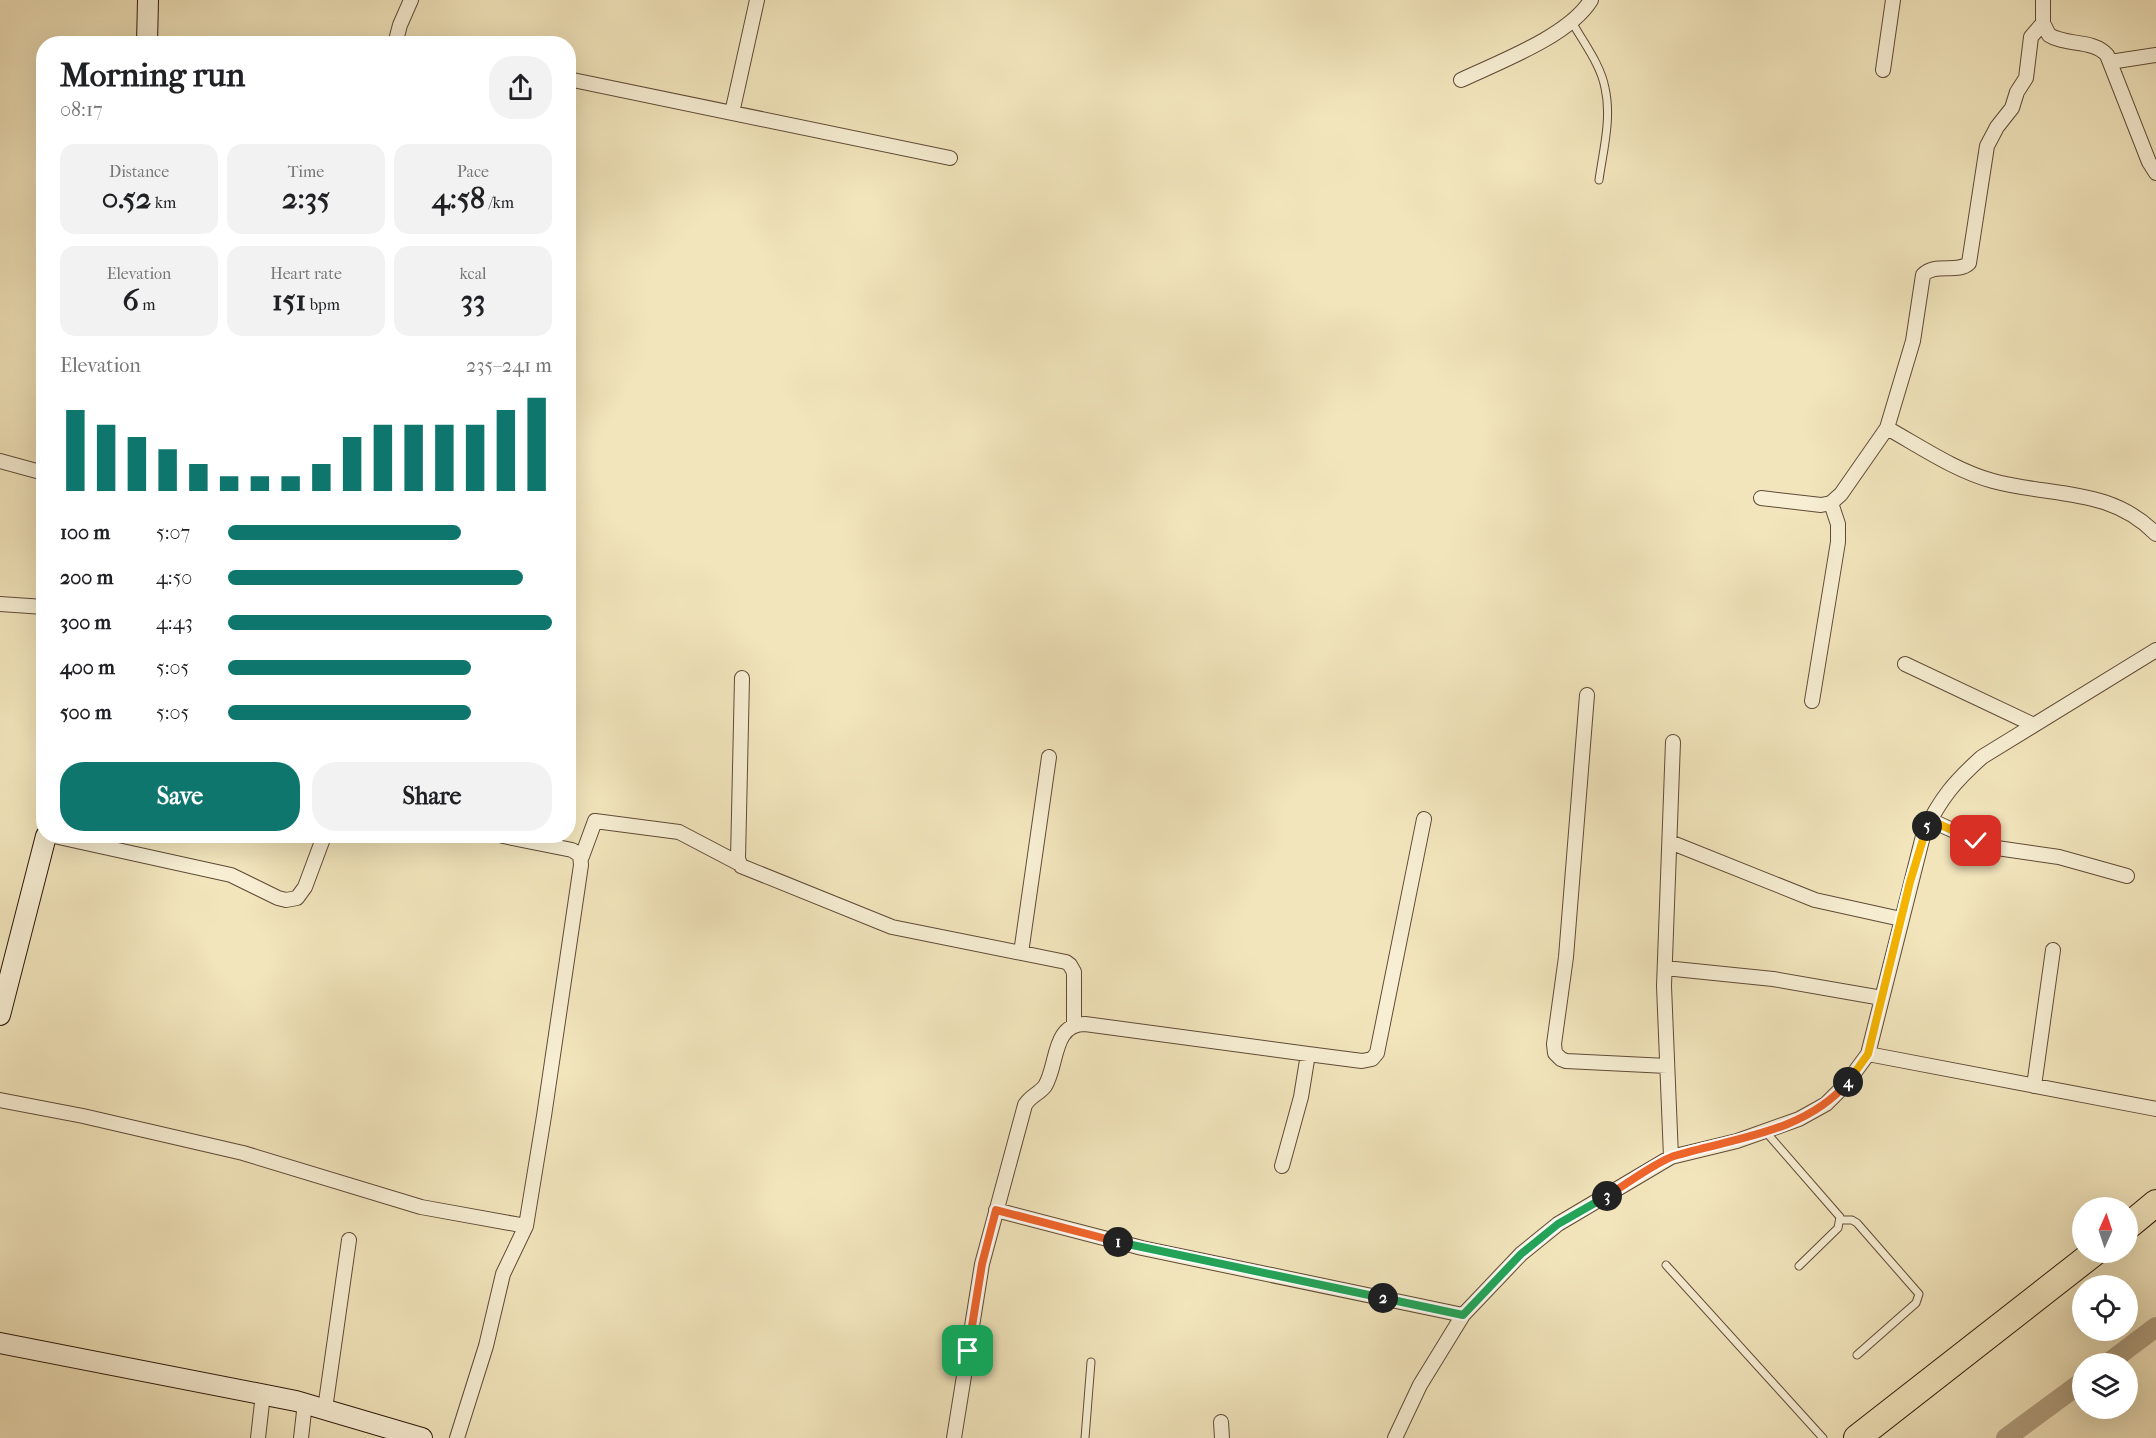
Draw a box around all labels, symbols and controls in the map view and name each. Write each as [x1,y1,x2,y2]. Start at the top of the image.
text: Morning run [60,56,245,95]
button: share [489,56,552,119]
text: 08:17 [60,98,103,121]
text: Distance [109,162,169,181]
text: Time [288,162,324,181]
text: Pace [457,162,489,181]
text: 0.52 [102,181,151,216]
text: 2:35 [282,181,330,216]
text: 4:58 [432,181,485,216]
text: km [151,193,176,212]
text: /km [485,193,514,212]
text: Elevation [107,264,171,283]
text: Heart rate [270,264,342,283]
text: kcal [460,264,486,283]
text: 6 [123,283,139,318]
text: 151 [272,283,306,318]
text: 33 [461,283,485,318]
text: m [139,295,155,314]
text: bpm [306,295,340,314]
text: Elevation [60,354,141,377]
text: 235–241 m [466,354,552,377]
text: 100 m [60,521,110,544]
text: 5:07 [156,521,190,544]
text: 200 m [60,566,113,589]
text: 4:50 [156,566,192,589]
text: 300 m [60,611,111,634]
text: 4:43 [156,611,193,634]
text: 400 m [60,656,115,679]
text: 5:05 [156,656,189,679]
text: 500 m [60,701,112,724]
text: 5:05 [156,701,189,724]
button: Save [60,762,300,831]
button: Share [312,762,552,831]
pin: 5 [1912,811,1942,841]
pin [1950,815,2001,866]
text: 5 [1924,816,1930,835]
icon: check [1959,824,1992,857]
pin: 4 [1833,1067,1863,1097]
text: 4 [1843,1072,1853,1091]
pin: 3 [1592,1181,1622,1211]
text: 3 [1604,1186,1610,1205]
north arrow [2072,1197,2138,1263]
map controls [2072,1197,2138,1419]
pin: 1 [1103,1227,1133,1257]
text: 1 [1115,1232,1121,1251]
button: locate [2072,1275,2138,1341]
pin: 2 [1368,1283,1398,1313]
text: 2 [1379,1288,1387,1307]
pin [942,1325,993,1376]
icon: arrive [951,1334,984,1367]
button: layers [2072,1353,2138,1419]

